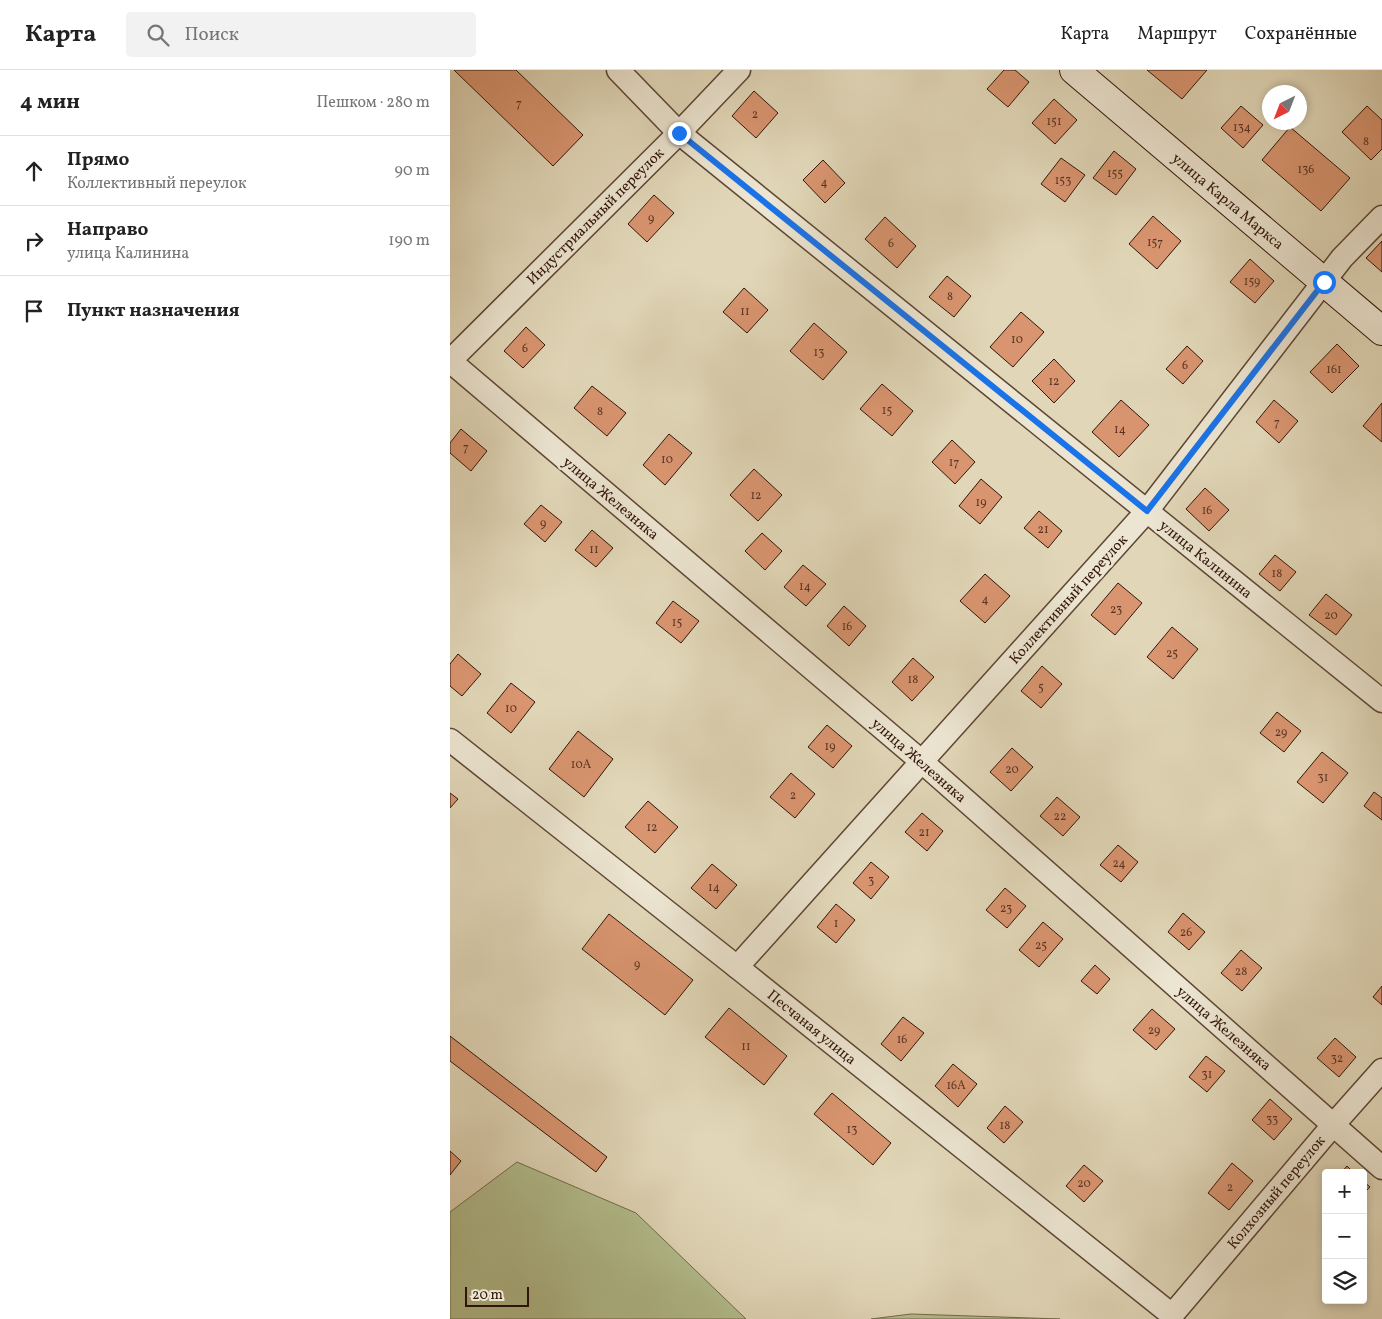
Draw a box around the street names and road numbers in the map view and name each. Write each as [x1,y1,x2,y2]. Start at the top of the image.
street label: Индустриальный переулок [523,144,670,291]
street label: улица Карла Маркса [1166,149,1288,255]
street label: улица Железняка [557,453,663,546]
street label: улица Калинина [1154,516,1256,604]
street label: Коллективный переулок [1005,530,1133,670]
street label: улица Железняка [866,714,970,808]
street label: улица Железняка [1171,982,1275,1076]
street label: Песчаная улица [762,986,860,1071]
street label: Колхозный переулок [1223,1132,1331,1254]

